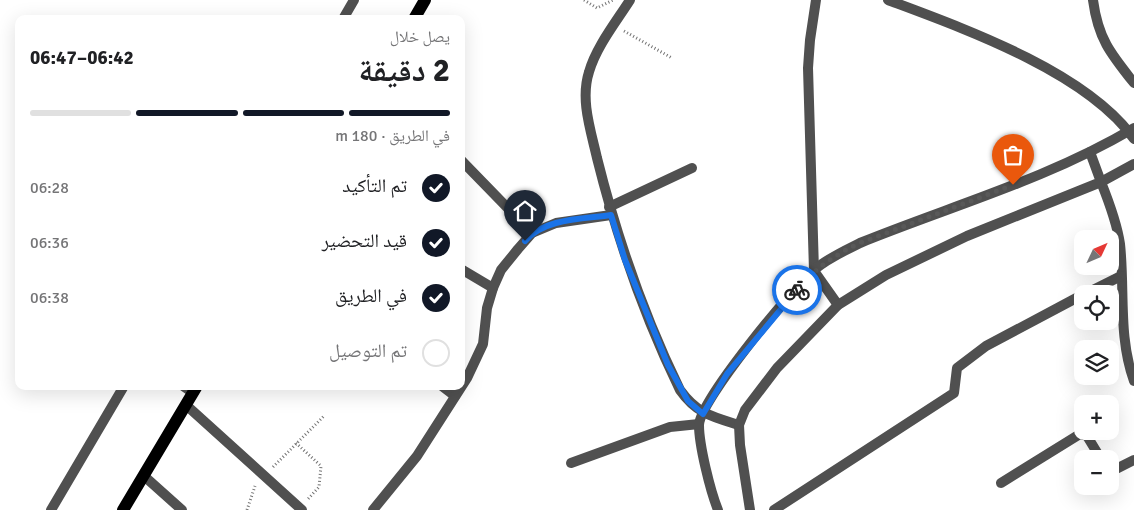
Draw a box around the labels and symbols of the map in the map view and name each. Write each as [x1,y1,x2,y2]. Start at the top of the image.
pin [992,134,1034,185]
pin [504,190,546,241]
north arrow [1074,230,1119,275]
courier [772,265,822,315]

